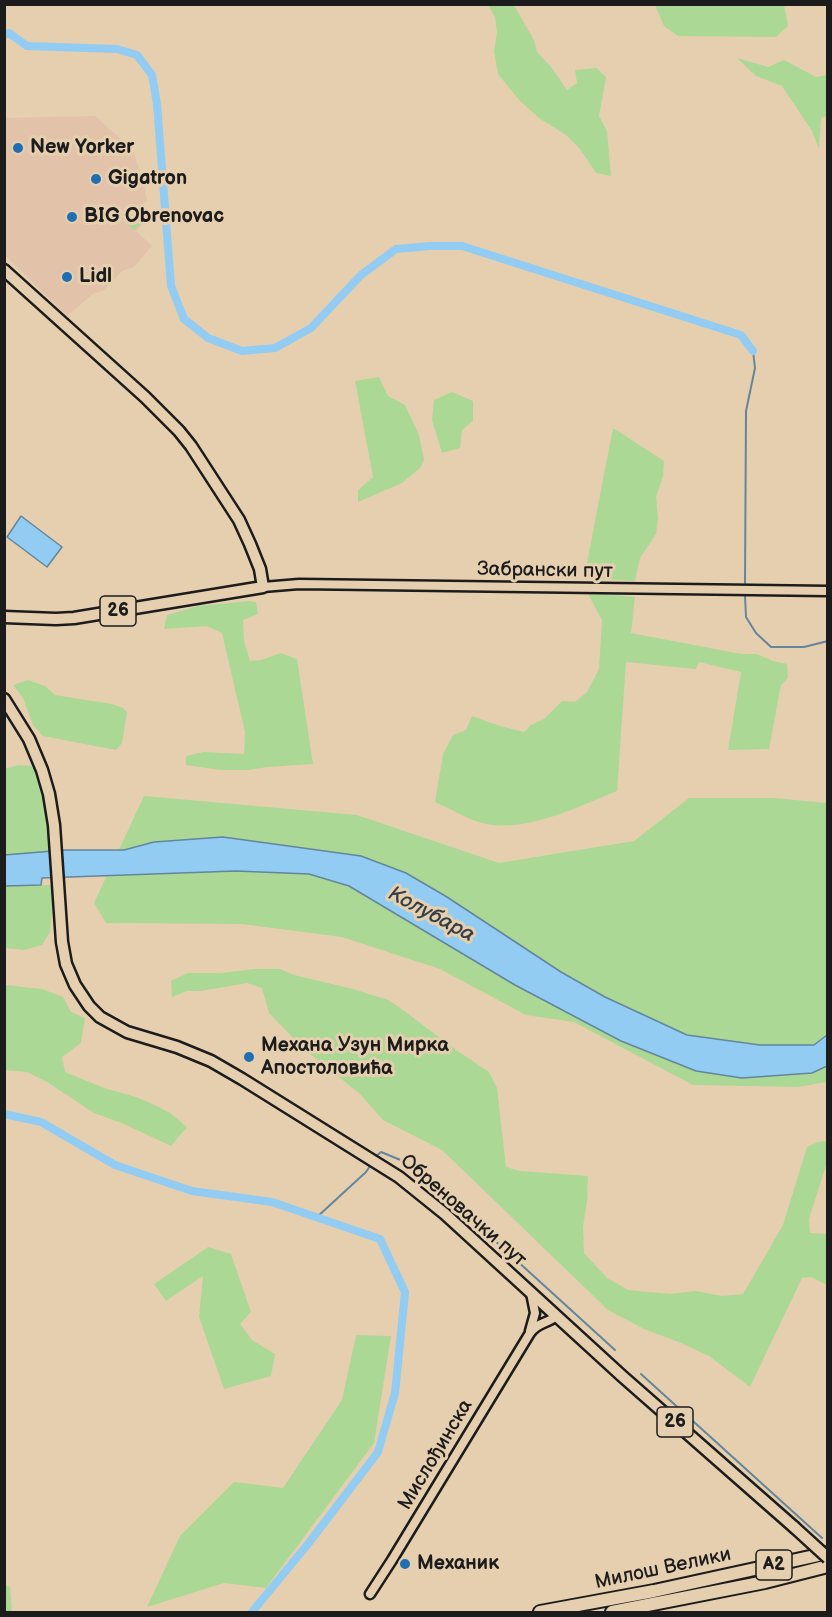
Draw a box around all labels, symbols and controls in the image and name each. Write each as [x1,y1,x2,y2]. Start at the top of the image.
place label: New Yorker [30,136,134,160]
marker: New Yorker [11,141,25,155]
place label: Gigatron [108,167,187,191]
marker: Gigatron [89,172,103,186]
place label: BIG Obrenovac [84,205,224,229]
marker: BIG Obrenovac [65,210,79,224]
place label: Lidl [79,265,112,289]
marker: Lidl [60,270,74,284]
street label: Забрански пут [477,558,613,584]
road number: 26 [100,596,136,626]
water label: Колубара [383,882,479,948]
place label: Механа Узун Мирка Апостоловића [261,1034,449,1081]
marker: Механа Узун Мирка Апостоловића [242,1050,256,1064]
street label: Обреновачки пут [395,1150,531,1272]
street label: Мислођинска [394,1395,478,1515]
road number: 26 [657,1407,693,1437]
street label: Милош Велики [593,1543,733,1595]
road number: A2 [756,1550,792,1580]
place label: Механик [417,1552,499,1576]
marker: Механик [398,1557,412,1571]

